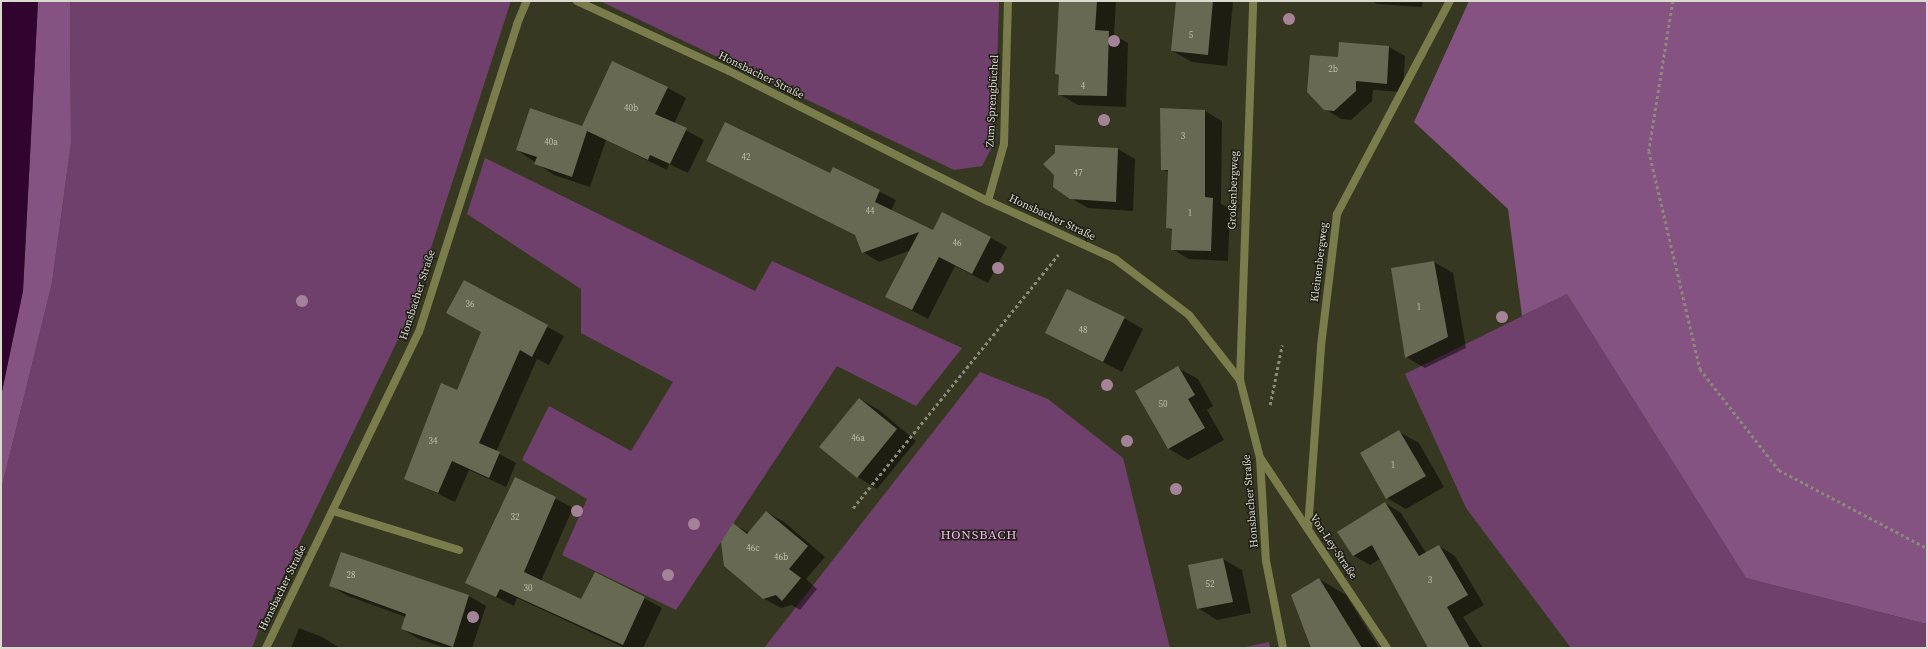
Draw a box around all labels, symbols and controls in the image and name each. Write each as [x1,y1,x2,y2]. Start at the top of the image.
house number: 5 [1189,30,1193,40]
street label: Honsbacher Straße [716,50,806,102]
street label: Zum Sprengbüchel [984,55,1002,147]
house number: 2b [1328,64,1338,74]
house number: 4 [1081,81,1085,91]
house number: 40b [624,103,638,113]
house number: 3 [1181,131,1185,141]
house number: 40a [544,137,558,147]
street label: Großenbergweg [1226,150,1242,230]
house number: 42 [742,152,750,162]
house number: 47 [1074,168,1082,178]
street label: Honsbacher Straße [1007,192,1097,244]
house number: 44 [866,206,874,216]
house number: 1 [1188,208,1192,218]
street label: Kleinenbergweg [1309,221,1331,303]
house number: 46 [953,238,961,248]
street label: Honsbacher Straße [397,248,439,342]
house number: 36 [466,299,474,309]
house number: 1 [1417,302,1421,312]
house number: 48 [1079,325,1087,335]
house number: 50 [1159,399,1167,409]
house number: 46a [851,433,865,443]
house number: 34 [429,436,437,446]
street label: Honsbacher Straße [1240,454,1262,548]
house number: 1 [1391,460,1395,470]
house number: 32 [511,512,519,522]
street label: Von-Ley-Straße [1307,512,1359,582]
district label: HONSBACH [940,527,1018,543]
street label: Honsbacher Straße [257,543,309,633]
house number: 46c [746,543,760,553]
house number: 46b [774,552,788,562]
house number: 28 [347,570,355,580]
house number: 3 [1428,575,1432,585]
house number: 52 [1206,579,1214,589]
house number: 30 [524,583,532,593]

